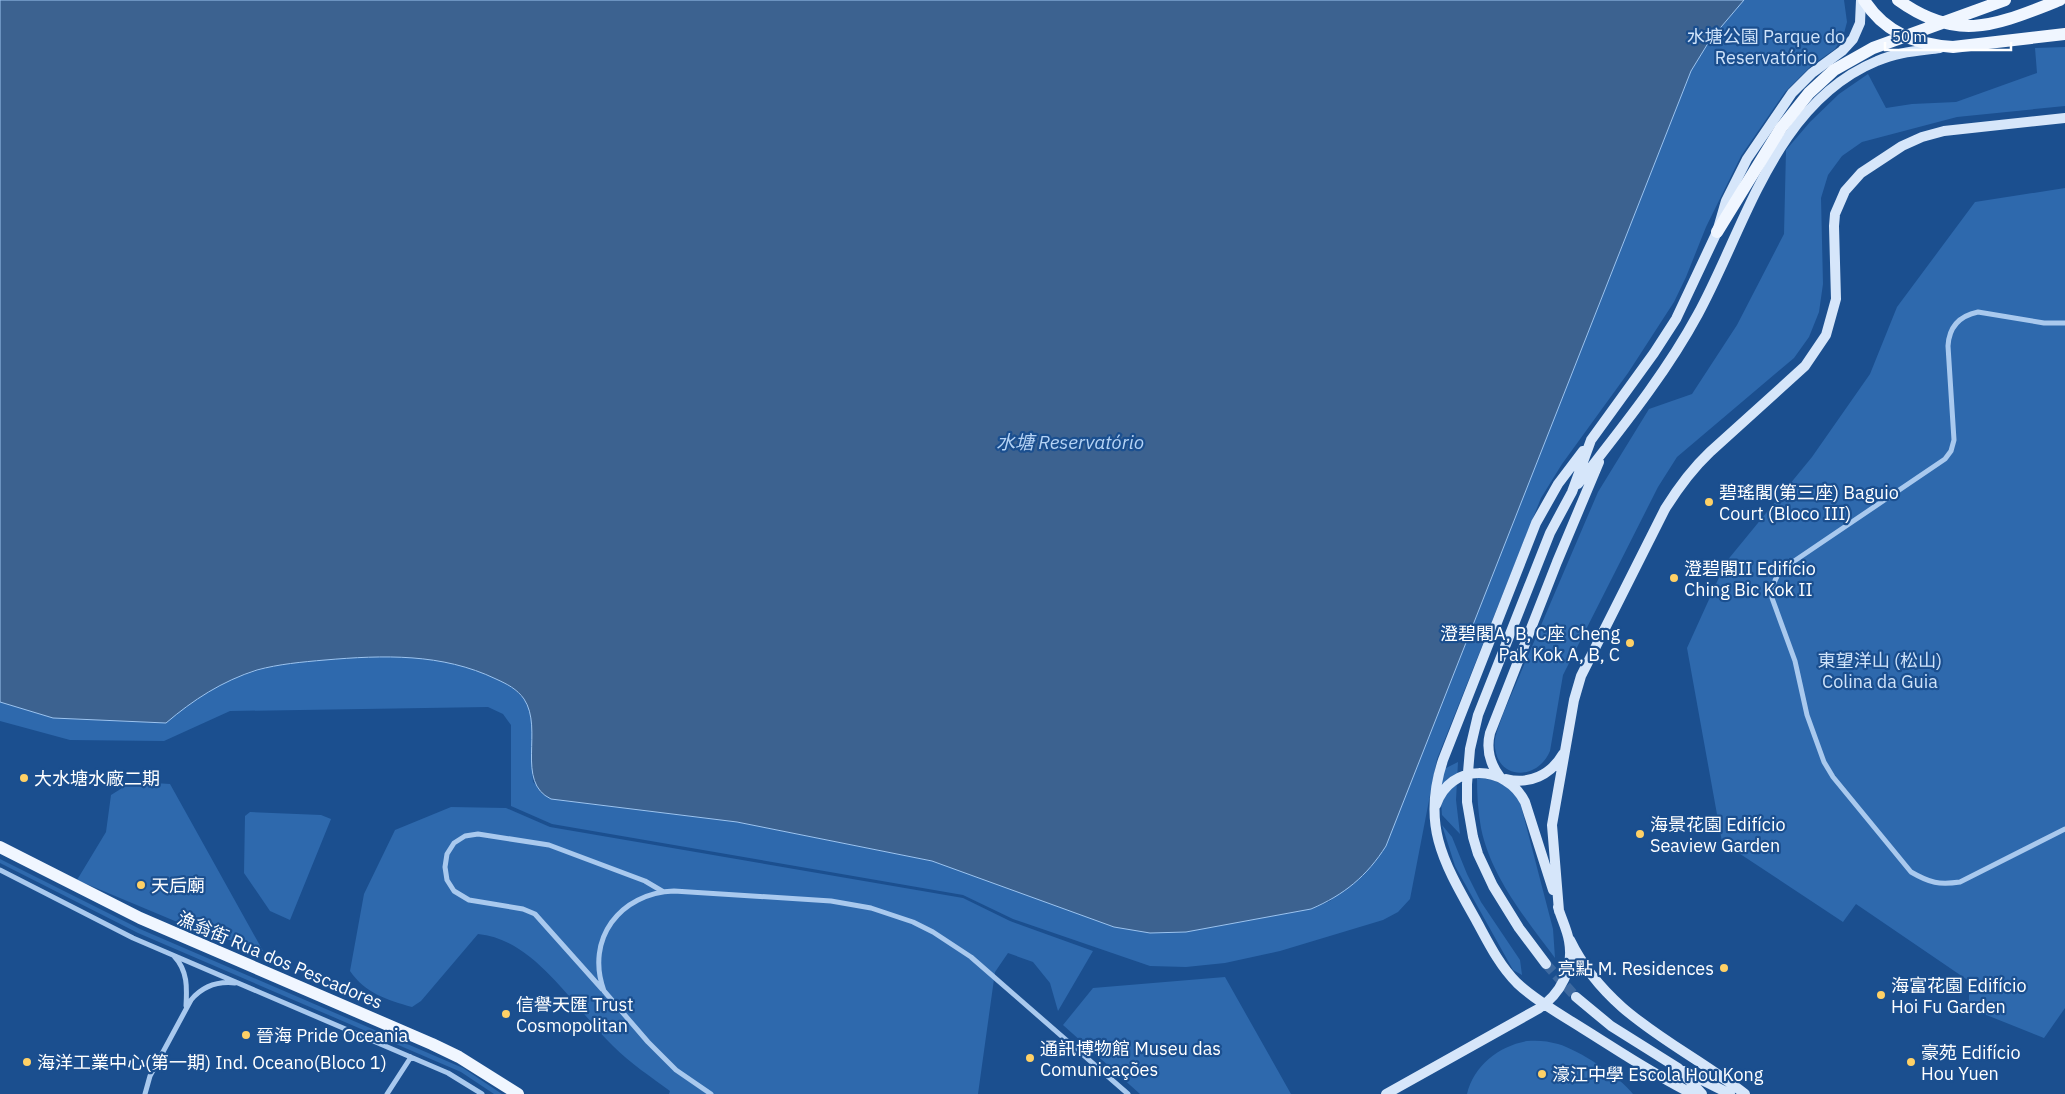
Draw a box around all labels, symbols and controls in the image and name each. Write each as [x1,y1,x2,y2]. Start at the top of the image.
scale bar [1885,20,2011,52]
park label: 水塘公園 Parque do Reservatório [1687,25,1845,69]
text: 50 m [1892,27,1927,46]
water label: 水塘 Reservatório [996,430,1144,454]
place label: 碧瑤閣(第三座) Baguio Court (Bloco III) [1719,481,1899,525]
marker: 碧瑤閣(第三座) Baguio Court (Bloco III) [1703,496,1715,508]
place label: 澄碧閣II Edifício Ching Bic Kok II [1684,557,1816,601]
marker: 澄碧閣II Edifício Ching Bic Kok II [1668,572,1680,584]
place label: 澄碧閣A, B, C座 Cheng Pak Kok A, B, C [1440,622,1620,666]
marker: 澄碧閣A, B, C座 Cheng Pak Kok A, B, C [1624,637,1636,649]
park label: 東望洋山 (松山) Colina da Guia [1818,649,1942,693]
place label: 大水塘水廠二期 [34,767,160,790]
marker: 大水塘水廠二期 [18,772,30,784]
place label: 海景花園 Edifício Seaview Garden [1650,813,1785,857]
marker: 海景花園 Edifício Seaview Garden [1634,828,1646,840]
place label: 天后廟 [151,874,205,897]
marker: 天后廟 [135,879,147,891]
street label: 漁翁街 Rua dos Pescadores [174,906,386,1014]
place label: 亮點 M. Residences [1557,957,1714,980]
marker: 亮點 M. Residences [1718,962,1730,974]
place label: 海富花園 Edifício Hoi Fu Garden [1891,974,2026,1018]
marker: 海富花園 Edifício Hoi Fu Garden [1875,989,1887,1001]
place label: 信譽天匯 Trust Cosmopolitan [516,993,634,1037]
marker: 信譽天匯 Trust Cosmopolitan [500,1008,512,1020]
place label: 晉海 Pride Oceania [256,1024,409,1047]
marker: 晉海 Pride Oceania [240,1029,252,1041]
place label: 通訊博物館 Museu das Comunicações [1040,1037,1221,1081]
place label: 豪苑 Edifício Hou Yuen [1921,1041,2020,1085]
place label: 海洋工業中心(第一期) Ind. Oceano(Bloco 1) [37,1051,387,1074]
marker: 通訊博物館 Museu das Comunicações [1024,1052,1036,1064]
marker: 海洋工業中心(第一期) Ind. Oceano(Bloco 1) [21,1056,33,1068]
marker: 豪苑 Edifício Hou Yuen [1905,1056,1917,1068]
place label: 濠江中學 Escola Hou Kong [1552,1063,1764,1086]
marker: 濠江中學 Escola Hou Kong [1536,1068,1548,1080]

